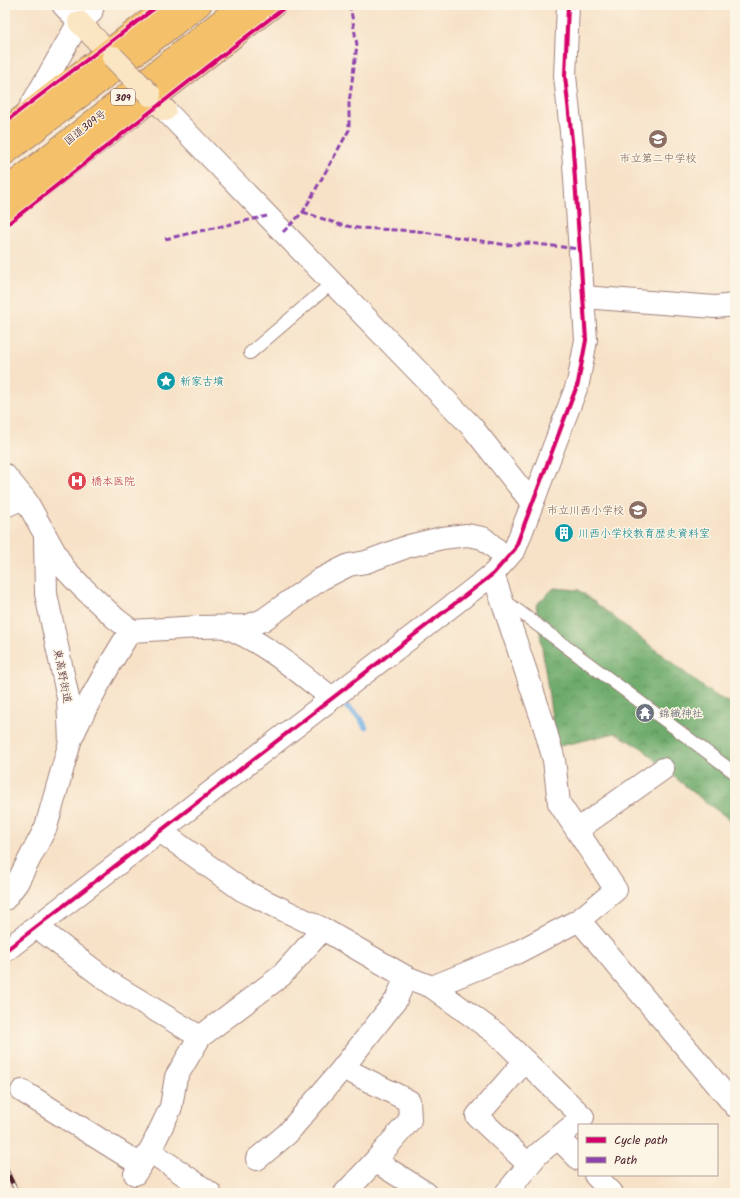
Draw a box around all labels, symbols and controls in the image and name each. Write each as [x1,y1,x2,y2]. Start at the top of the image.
road number: 309 [111,89,135,105]
street label: 国道309号 [60,105,111,150]
school or university icon: 市立第二中学校 [647,128,669,150]
place label: 市立第二中学校 [620,150,697,168]
place icon: 新家古墳 [155,370,177,392]
place label: 新家古墳 [180,373,224,391]
hospital icon: 橋本医院 [66,470,88,492]
place label: 橋本医院 [91,473,135,491]
school or university icon: 市立川西小学校 [627,499,649,521]
place label: 市立川西小学校 [547,502,624,520]
building icon: 川西小学校教育歴史資料室 [553,522,575,544]
place label: 川西小学校教育歴史資料室 [578,525,710,543]
street label: 東高野街道 [48,647,76,705]
temple icon: 錦織神社 [634,702,656,724]
place label: 錦織神社 [659,705,703,723]
legend [578,1124,718,1176]
text: Cycle path [614,1131,668,1150]
text: Path [614,1151,637,1170]

